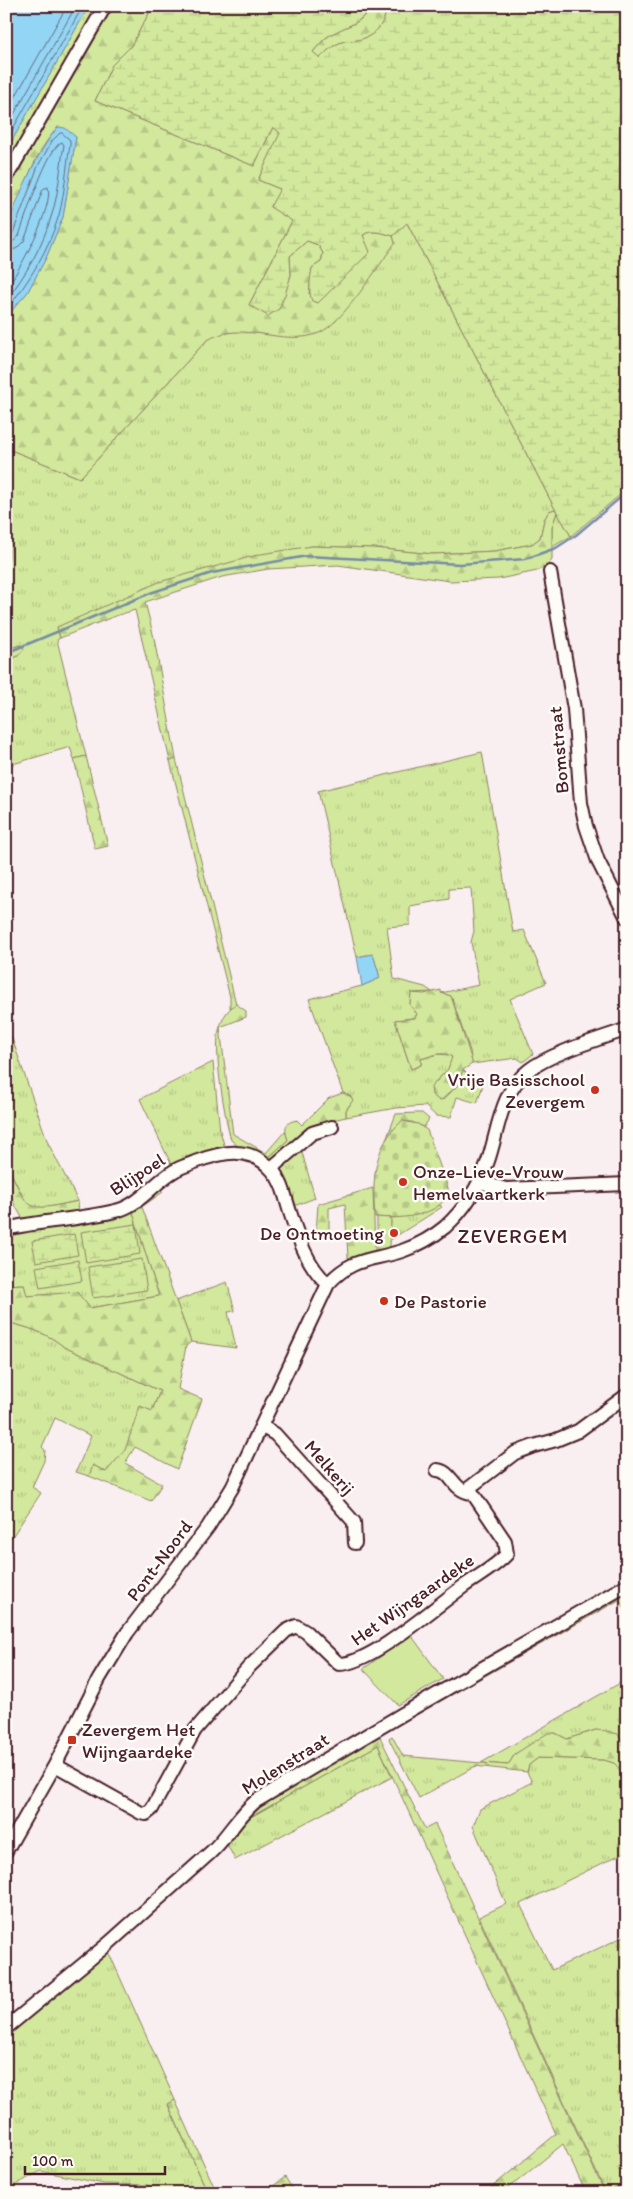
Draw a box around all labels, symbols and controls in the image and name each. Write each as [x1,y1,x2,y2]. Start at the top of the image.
street label: Bomstraat [543,705,574,795]
place label: Vrije Basisschool Zevergem [447,1068,586,1113]
marker: Vrije Basisschool Zevergem [589,1084,601,1096]
street label: Blijpoel [105,1148,170,1201]
place label: Onze-Lieve-Vrouw Hemelvaartkerk [413,1160,564,1205]
marker: Onze-Lieve-Vrouw Hemelvaartkerk [397,1176,409,1188]
place label: De Ontmoeting [260,1222,384,1245]
district label: ZEVERGEM [458,1223,568,1248]
marker: De Ontmoeting [388,1227,400,1239]
place label: De Pastorie [394,1290,487,1313]
marker: De Pastorie [378,1295,390,1307]
street label: Melkerij [300,1435,360,1499]
street label: Pont-Noord [121,1515,198,1605]
street label: Het Wijngaardeke [346,1548,478,1650]
place label: Zevergem Het Wijngaardeke [82,1718,195,1763]
street label: Molenstraat [237,1727,333,1799]
marker: Zevergem Het Wijngaardeke [66,1734,78,1746]
scale bar [25,2144,165,2176]
text: 100 m [32,2152,74,2170]

